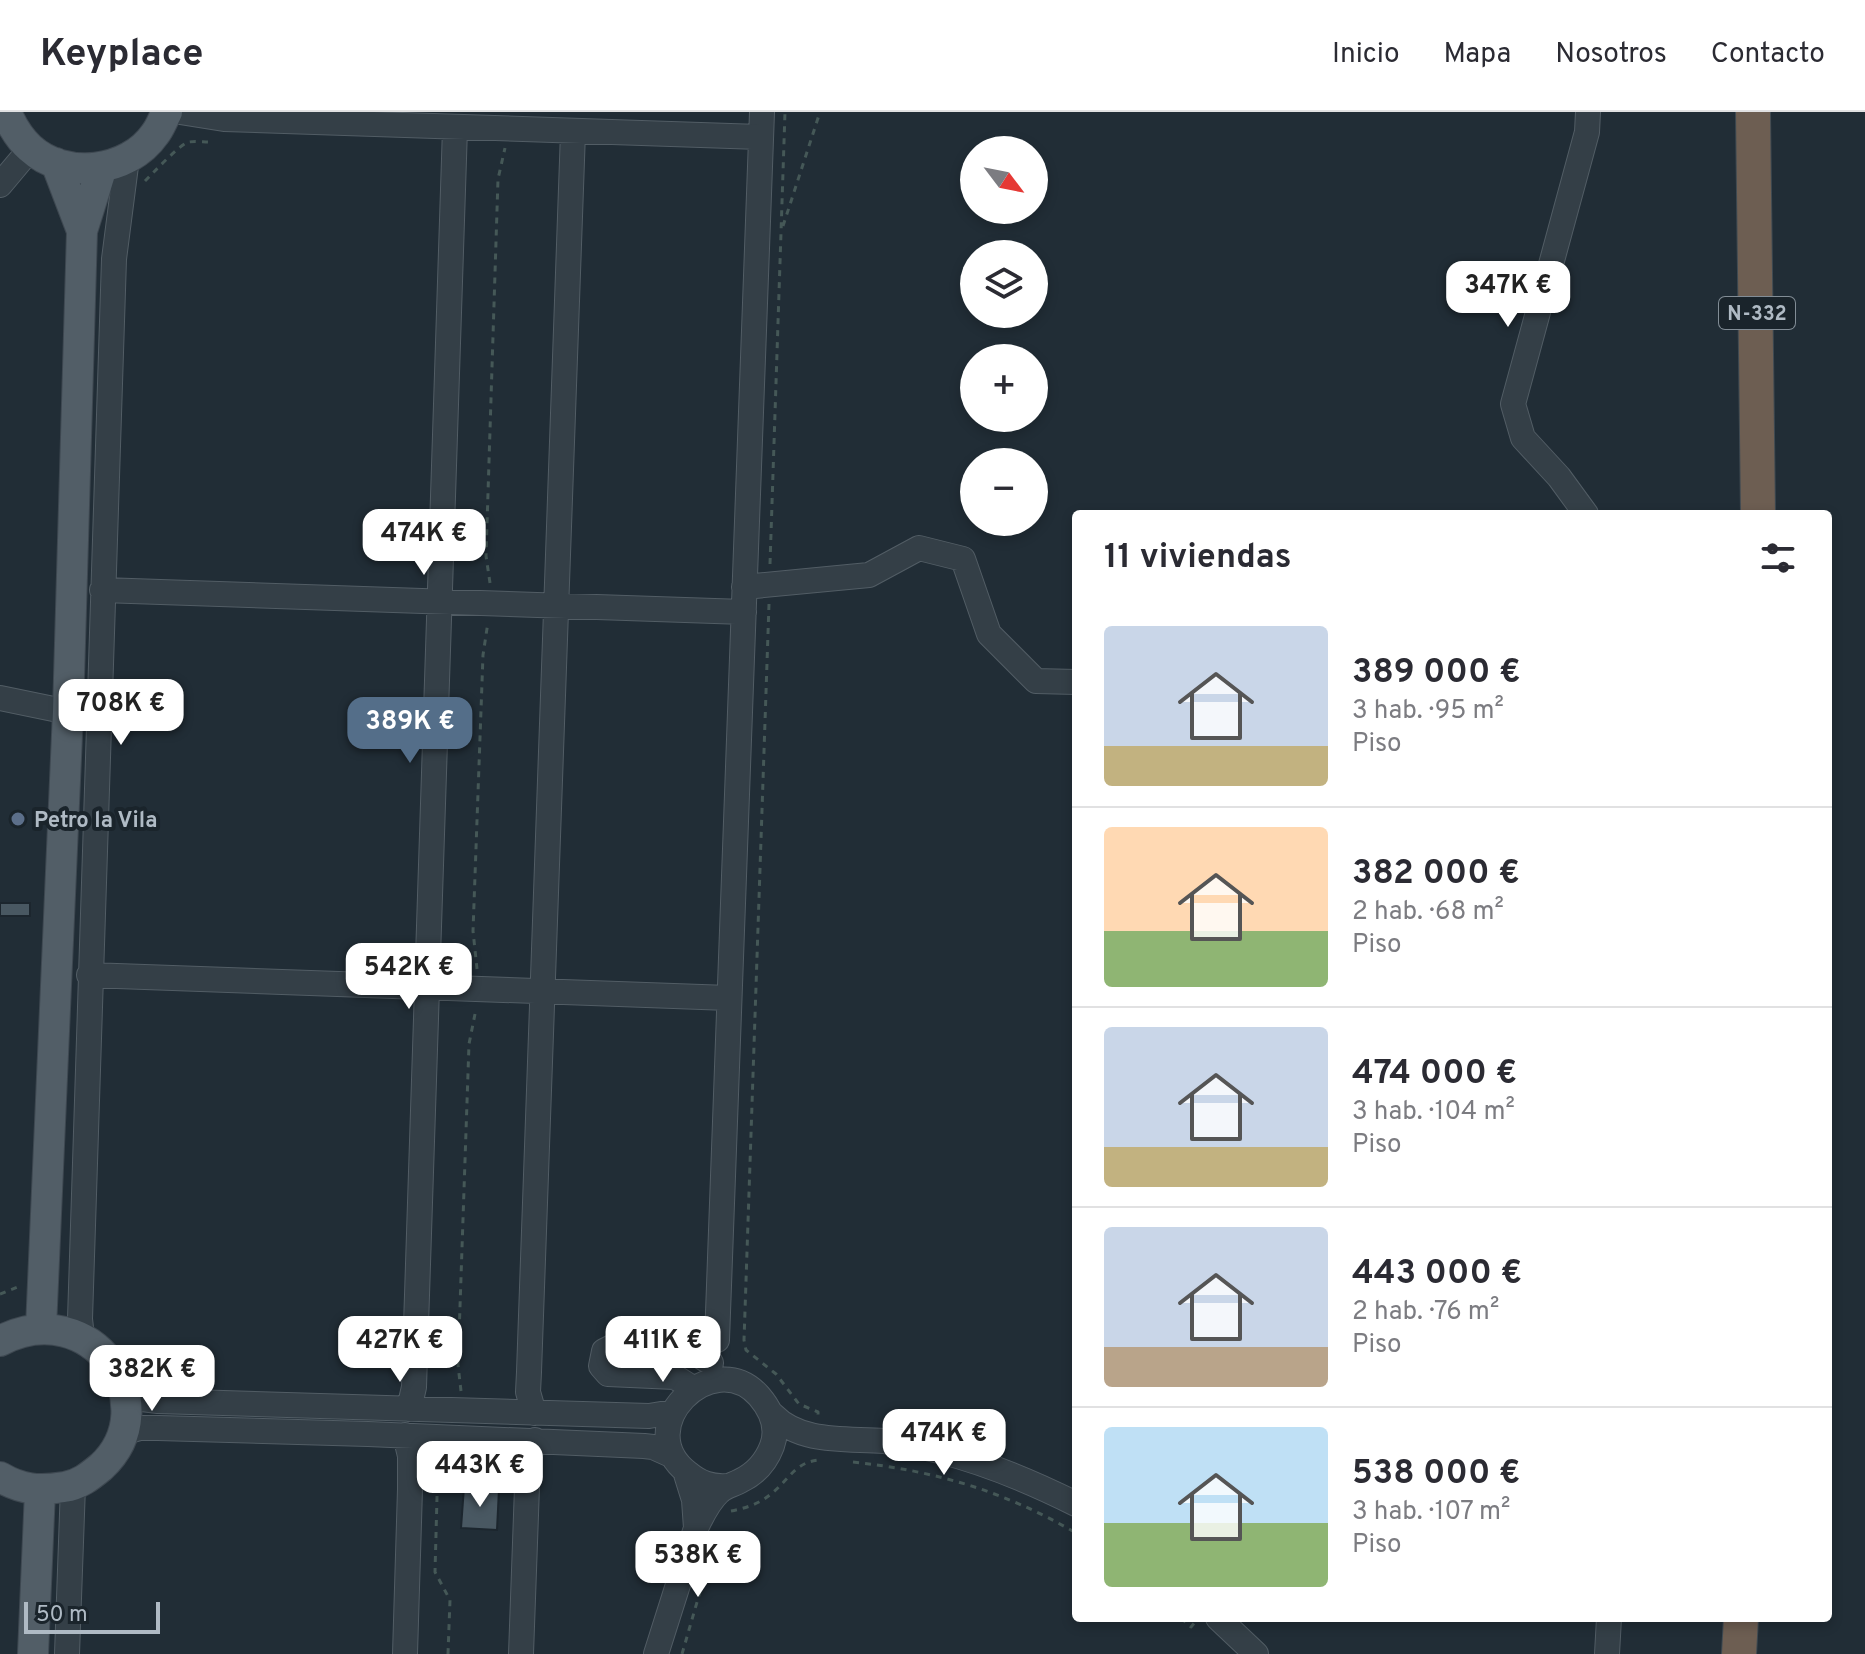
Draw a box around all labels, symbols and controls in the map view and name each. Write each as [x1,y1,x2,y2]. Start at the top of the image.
text: Keyplace [40,31,204,80]
text: Inicio [1332,37,1400,73]
text: Mapa [1444,37,1511,73]
text: Nosotros [1555,37,1667,73]
text: Contacto [1711,37,1825,73]
north arrow [960,136,1048,224]
map controls [960,136,1048,536]
button: layers [960,240,1048,328]
pin: 347K € [1443,261,1573,329]
text: 347K € [1464,270,1552,303]
road number: N-332 [1719,297,1795,329]
button: + [960,344,1048,432]
button: − [960,448,1048,536]
pin: 474K € [359,509,489,577]
text: 474K € [381,518,467,551]
icon: filters [1756,536,1800,580]
text: 11 viviendas [1104,537,1292,580]
text: 389 000 € [1352,652,1521,695]
icon: home [1168,658,1264,754]
pin: 708K € [56,679,186,747]
text: 708K € [77,688,165,721]
text: 3 hab. · 95 m² [1352,695,1504,728]
pin: 389K € [345,697,475,765]
text: 389K € [365,706,455,739]
text: Piso [1352,728,1401,761]
place label: Petro la Vila [34,808,157,835]
marker: Petro la Vila [9,810,27,828]
text: 382 000 € [1352,853,1520,896]
icon: home [1168,859,1264,955]
text: 2 hab. · 68 m² [1352,896,1504,929]
text: Piso [1352,929,1401,962]
pin: 542K € [344,943,474,1011]
text: 542K € [364,952,454,985]
text: 474 000 € [1352,1053,1517,1096]
icon: home [1168,1059,1264,1155]
text: 3 hab. · 104 m² [1352,1096,1515,1129]
text: Piso [1352,1129,1401,1162]
text: 443 000 € [1352,1253,1522,1296]
icon: home [1168,1259,1264,1355]
text: 2 hab. · 76 m² [1352,1296,1499,1329]
pin: 427K € [335,1316,465,1384]
pin: 411K € [598,1316,728,1384]
text: 427K € [356,1325,444,1358]
text: 411K € [624,1325,702,1358]
text: Piso [1352,1329,1401,1362]
pin: 382K € [87,1345,217,1413]
text: 382K € [108,1354,196,1387]
pin: 474K € [879,1409,1009,1477]
text: 474K € [901,1418,987,1451]
pin: 443K € [415,1441,545,1509]
text: 443K € [435,1450,525,1483]
text: 538 000 € [1352,1453,1520,1496]
icon: home [1168,1459,1264,1555]
text: 3 hab. · 107 m² [1352,1496,1510,1529]
text: Piso [1352,1529,1401,1562]
pin: 538K € [633,1531,763,1599]
text: 538K € [653,1540,743,1573]
scale bar [24,1598,160,1634]
text: 50 m [36,1602,88,1629]

